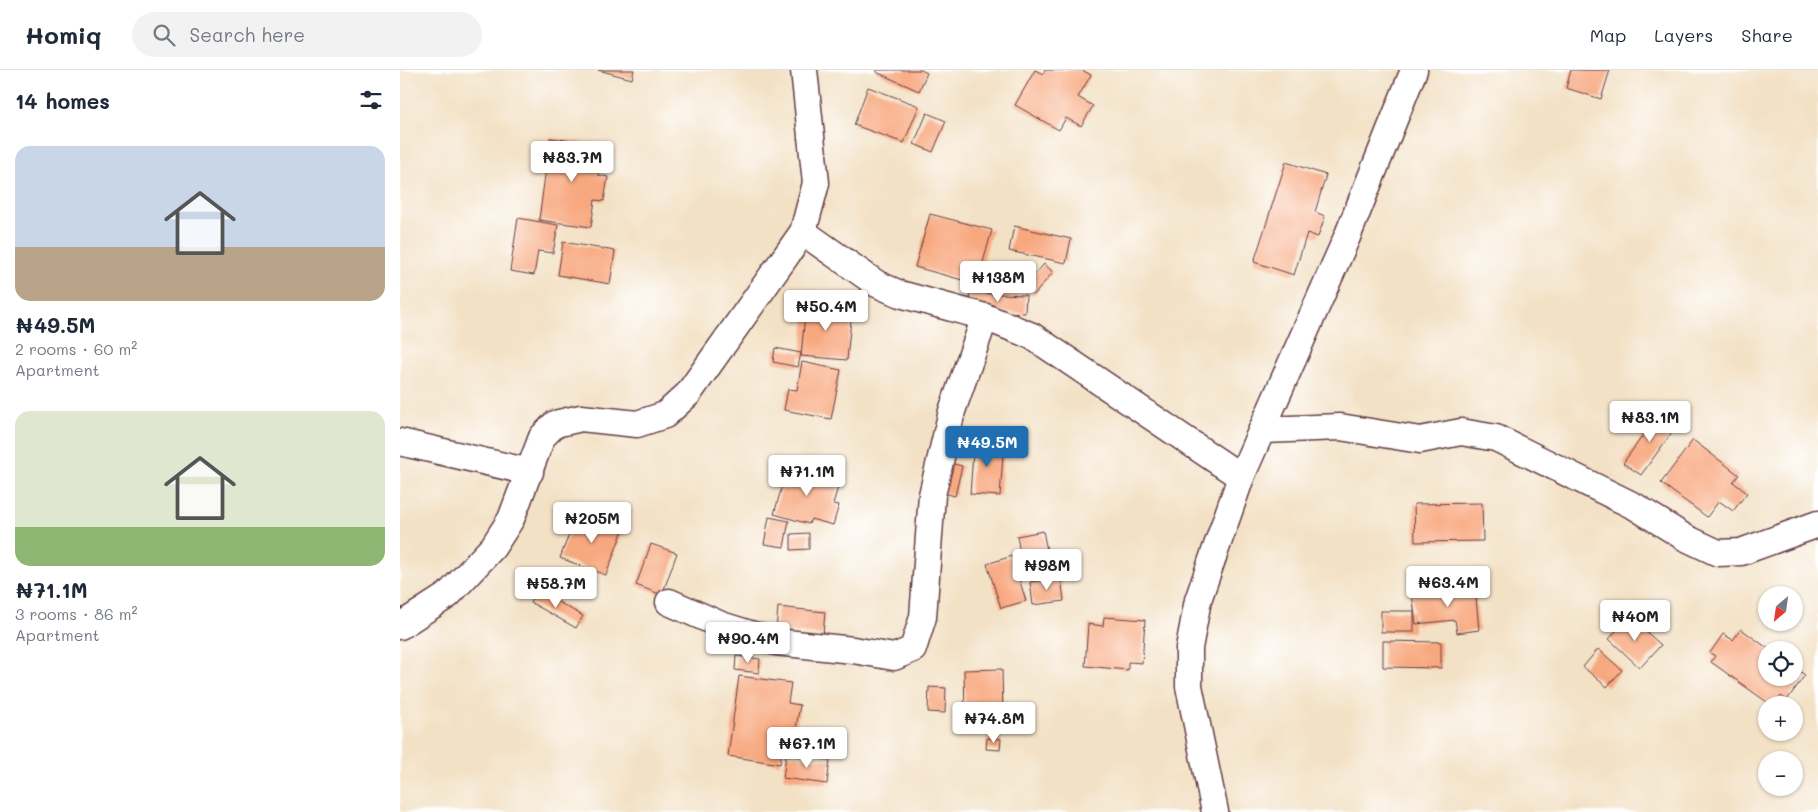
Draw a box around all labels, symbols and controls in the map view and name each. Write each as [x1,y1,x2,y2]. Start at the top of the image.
search box [132,12,482,57]
text: Homiq [25,19,102,50]
icon: search [150,21,178,49]
text: Search here [190,22,305,47]
text: Map [1590,23,1626,47]
text: Layers [1654,23,1713,47]
text: Share [1741,23,1793,47]
icon: filters [357,86,385,114]
text: 14 homes [15,87,110,114]
pin: ₦83.7M [531,140,613,183]
text: ₦83.7M [542,146,602,167]
icon: home [155,178,245,268]
pin: ₦138M [963,260,1033,303]
text: ₦138M [971,266,1025,287]
pin: ₦50.4M [785,290,867,332]
text: ₦50.4M [795,295,857,316]
text: ₦49.5M [15,311,96,338]
text: 2 rooms · 60 m² [15,338,137,359]
text: Apartment [15,359,100,380]
pin: ₦83.1M [1609,400,1691,443]
text: ₦83.1M [1621,406,1679,427]
pin: ₦49.5M [946,426,1028,468]
text: ₦49.5M [956,431,1018,452]
icon: home [155,443,245,533]
pin: ₦71.1M [766,454,848,497]
text: ₦71.1M [779,460,835,481]
pin: ₦205M [557,502,627,544]
text: ₦205M [564,507,620,528]
pin: ₦98M [1017,548,1077,591]
text: ₦98M [1024,554,1070,575]
pin: ₦58.7M [515,566,597,609]
pin: ₦63.4M [1407,566,1489,608]
text: ₦63.4M [1417,571,1479,592]
text: ₦58.7M [526,572,586,593]
text: ₦71.1M [15,576,88,603]
north arrow [1758,586,1802,631]
map controls [1758,586,1803,796]
pin: ₦40M [1605,600,1665,642]
text: 3 rooms · 86 m² [15,603,138,624]
text: ₦40M [1611,605,1659,626]
pin: ₦90.4M [707,622,789,664]
text: Apartment [15,624,100,645]
text: ₦90.4M [717,627,779,648]
button: locate [1758,641,1803,686]
button: + [1758,696,1803,741]
pin: ₦74.8M [953,702,1035,744]
text: ₦74.8M [963,707,1025,728]
pin: ₦67.1M [766,726,848,769]
text: ₦67.1M [778,732,836,753]
button: − [1758,751,1803,796]

